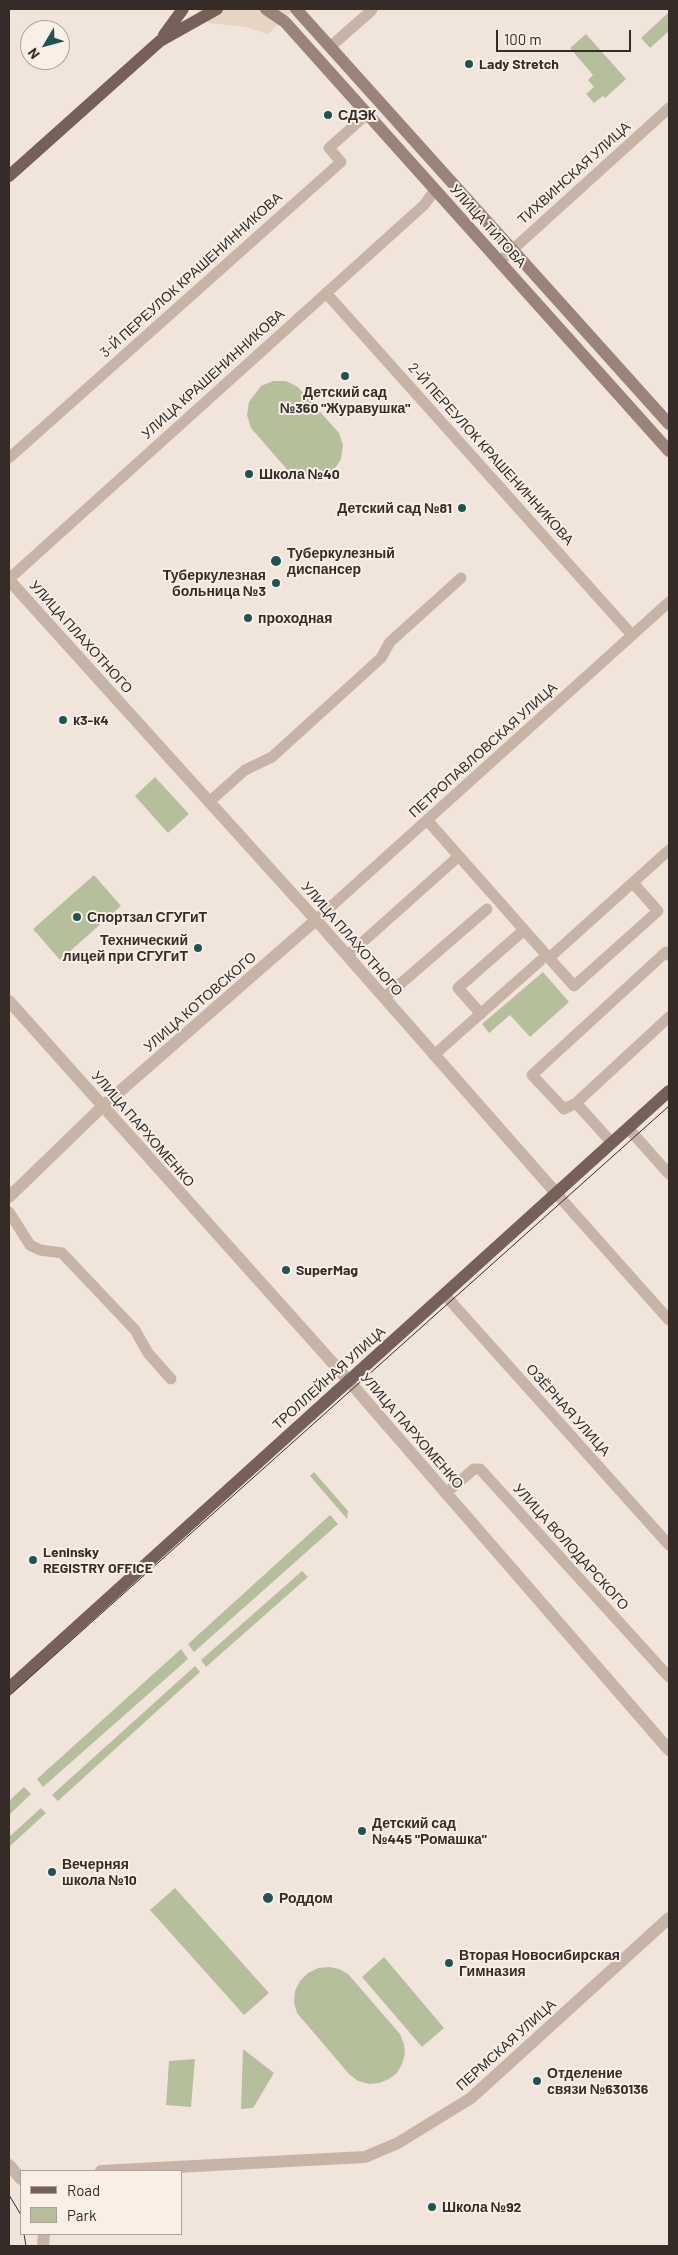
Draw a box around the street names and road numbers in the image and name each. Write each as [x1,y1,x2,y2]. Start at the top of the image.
street label: ТИХВИНСКАЯ УЛИЦА [514,118,634,228]
street label: УЛИЦА ТИТОВА [446,181,530,271]
street label: 3-Й ПЕРЕУЛОК КРАШЕНИННИКОВА [97,189,285,361]
street label: УЛИЦА КРАШЕНИННИКОВА [138,306,288,442]
street label: 2-Й ПЕРЕУЛОК КРАШЕНИННИКОВА [405,360,577,548]
street label: УЛИЦА ПЛАХОТНОГО [26,577,136,697]
street label: ПЕТРОПАВЛОВСКАЯ УЛИЦА [406,679,560,821]
street label: УЛИЦА ПЛАХОТНОГО [298,878,406,1000]
street label: УЛИЦА КОТОВСКОГО [140,949,260,1055]
street label: УЛИЦА ПАРХОМЕНКО [88,1068,198,1190]
street label: ТРОЛЛЕЙНАЯ УЛИЦА [269,1323,389,1433]
street label: ОЗЁРНАЯ УЛИЦА [522,1361,614,1459]
street label: УЛИЦА ПАРХОМЕНКО [357,1370,467,1492]
street label: УЛИЦА ВОЛОДАРСКОГО [510,1480,632,1614]
street label: ПЕРМСКАЯ УЛИЦА [453,1996,559,2094]

